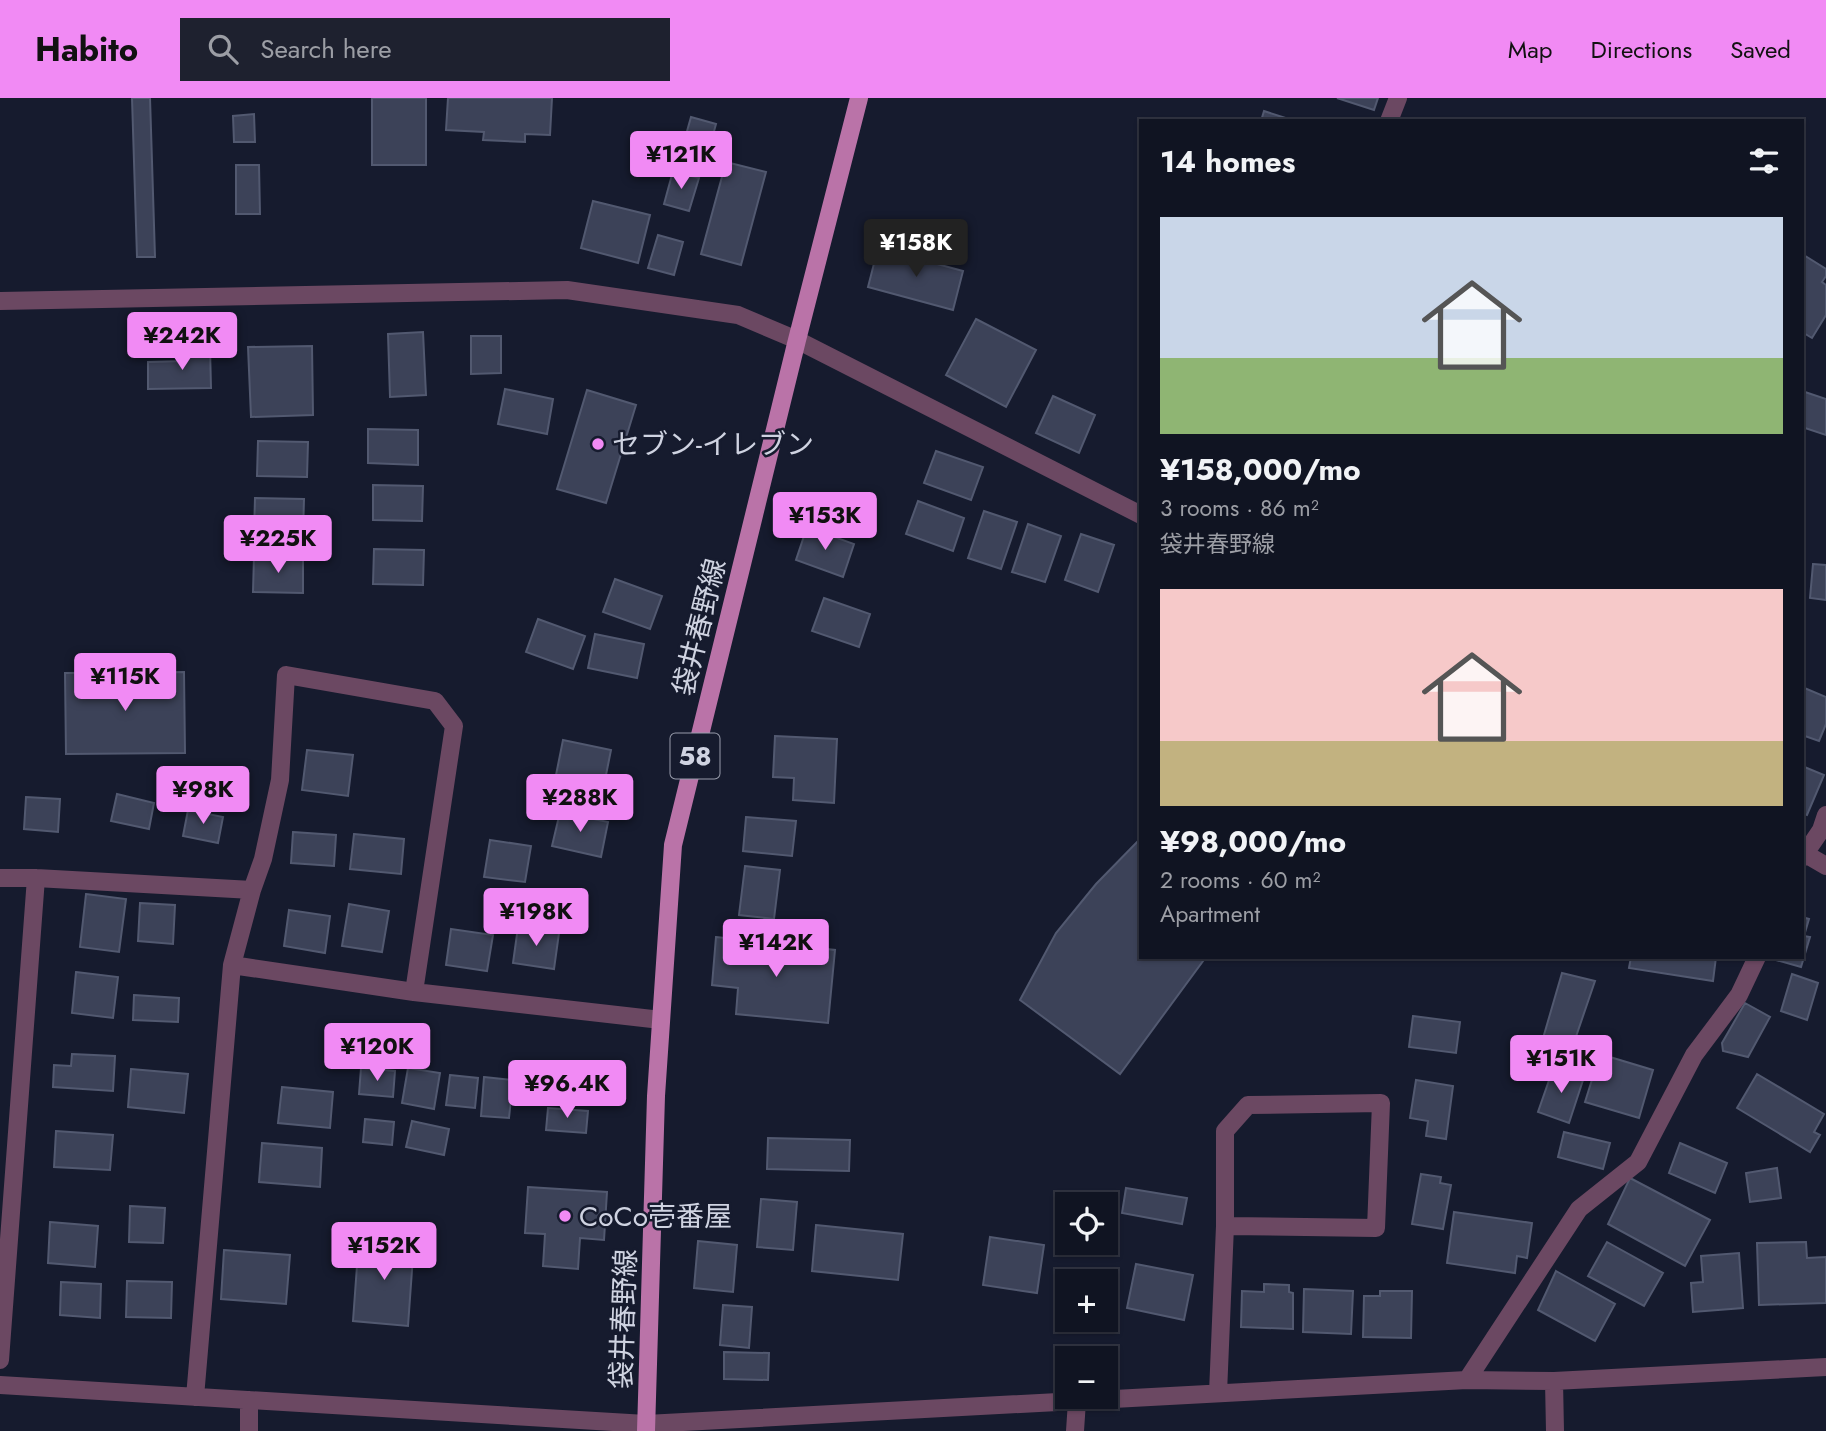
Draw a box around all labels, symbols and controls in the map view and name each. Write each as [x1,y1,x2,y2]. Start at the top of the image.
search box [180,18,670,81]
text: Habito [35,26,138,73]
icon: search [204,30,242,68]
text: Search here [260,30,392,68]
text: Map [1508,32,1553,67]
text: Directions [1591,32,1692,67]
text: Saved [1730,32,1791,67]
pin: ¥121K [632,132,730,191]
text: ¥121K [646,137,716,171]
text: 14 homes [1160,140,1295,183]
icon: filters [1745,142,1783,180]
pin: ¥158K [867,220,965,279]
text: ¥158K [880,225,952,259]
icon: home [1409,262,1535,388]
pin: ¥242K [133,313,231,372]
text: ¥242K [143,318,221,352]
place label: セブン-イレブン [612,424,814,465]
marker: セブン-イレブン [590,436,606,452]
text: ¥158,000/mo [1160,448,1361,491]
text: 3 rooms · 86 m² [1160,491,1319,525]
pin: ¥153K [776,492,874,552]
text: ¥153K [789,498,861,532]
pin: ¥225K [229,516,327,575]
text: ¥225K [240,521,316,555]
text: 袋井春野線 [1160,527,1275,561]
street label: 袋井春野線 [663,554,736,700]
icon: home [1409,634,1535,760]
pin: ¥115K [76,654,174,713]
text: ¥115K [90,659,160,693]
road number: 58 [670,734,720,778]
pin: ¥98K [162,766,244,826]
text: ¥98K [172,772,234,806]
pin: ¥288K [531,774,629,834]
text: ¥288K [542,780,618,814]
text: ¥98,000/mo [1160,820,1346,863]
text: 2 rooms · 60 m² [1160,863,1320,897]
pin: ¥198K [487,888,585,948]
text: ¥198K [500,894,572,928]
text: Apartment [1160,897,1260,931]
pin: ¥142K [727,920,825,979]
text: ¥142K [739,925,813,959]
pin: ¥120K [328,1024,426,1083]
text: ¥120K [340,1029,414,1063]
pin: ¥151K [1512,1035,1610,1095]
text: ¥151K [1526,1041,1596,1075]
pin: ¥96.4K [510,1060,624,1120]
text: ¥96.4K [524,1066,610,1100]
map controls [1055,1192,1118,1409]
button: locate [1055,1192,1118,1255]
place label: CoCo壱番屋 [579,1196,732,1237]
marker: CoCo壱番屋 [557,1208,573,1224]
pin: ¥152K [335,1222,433,1282]
text: ¥152K [347,1228,421,1262]
street label: 袋井春野線 [601,1248,646,1390]
button: + [1055,1269,1118,1332]
button: − [1055,1346,1118,1409]

